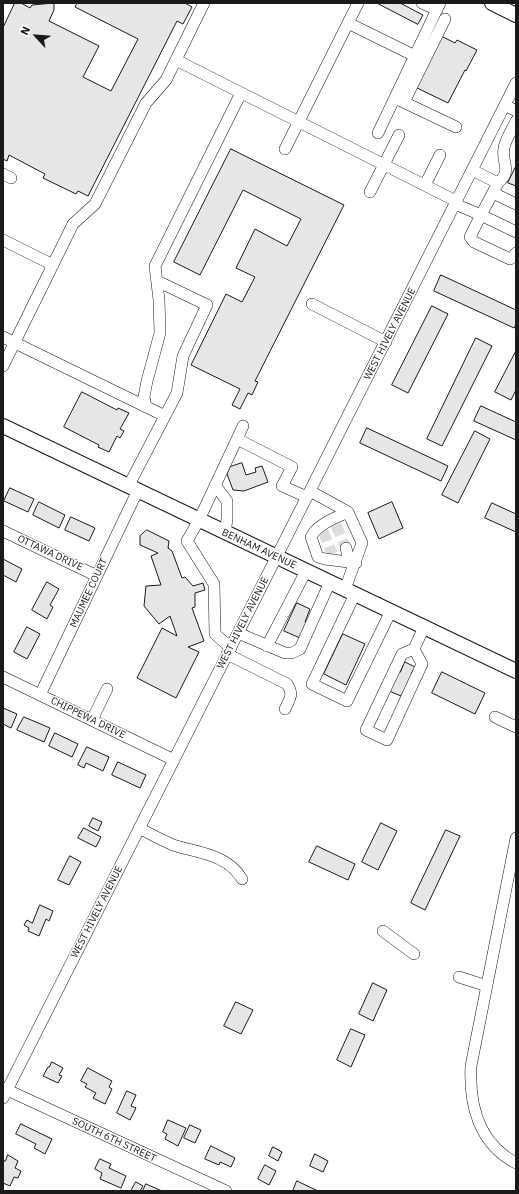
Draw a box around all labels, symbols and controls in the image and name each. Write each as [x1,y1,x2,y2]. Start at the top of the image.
north arrow [16,16,56,56]
text: N [17,24,33,37]
street label: WEST HIVELY AVENUE [362,286,418,382]
street label: BENHAM AVENUE [220,526,298,572]
street label: OTTAWA DRIVE [15,533,85,573]
street label: MAUMEE COURT [68,556,110,630]
street label: WEST HIVELY AVENUE [215,575,271,671]
street label: CHIPPEWA DRIVE [49,695,127,741]
street label: WEST HIVELY AVENUE [69,864,125,960]
street label: SOUTH 6TH STREET [70,1115,158,1165]

